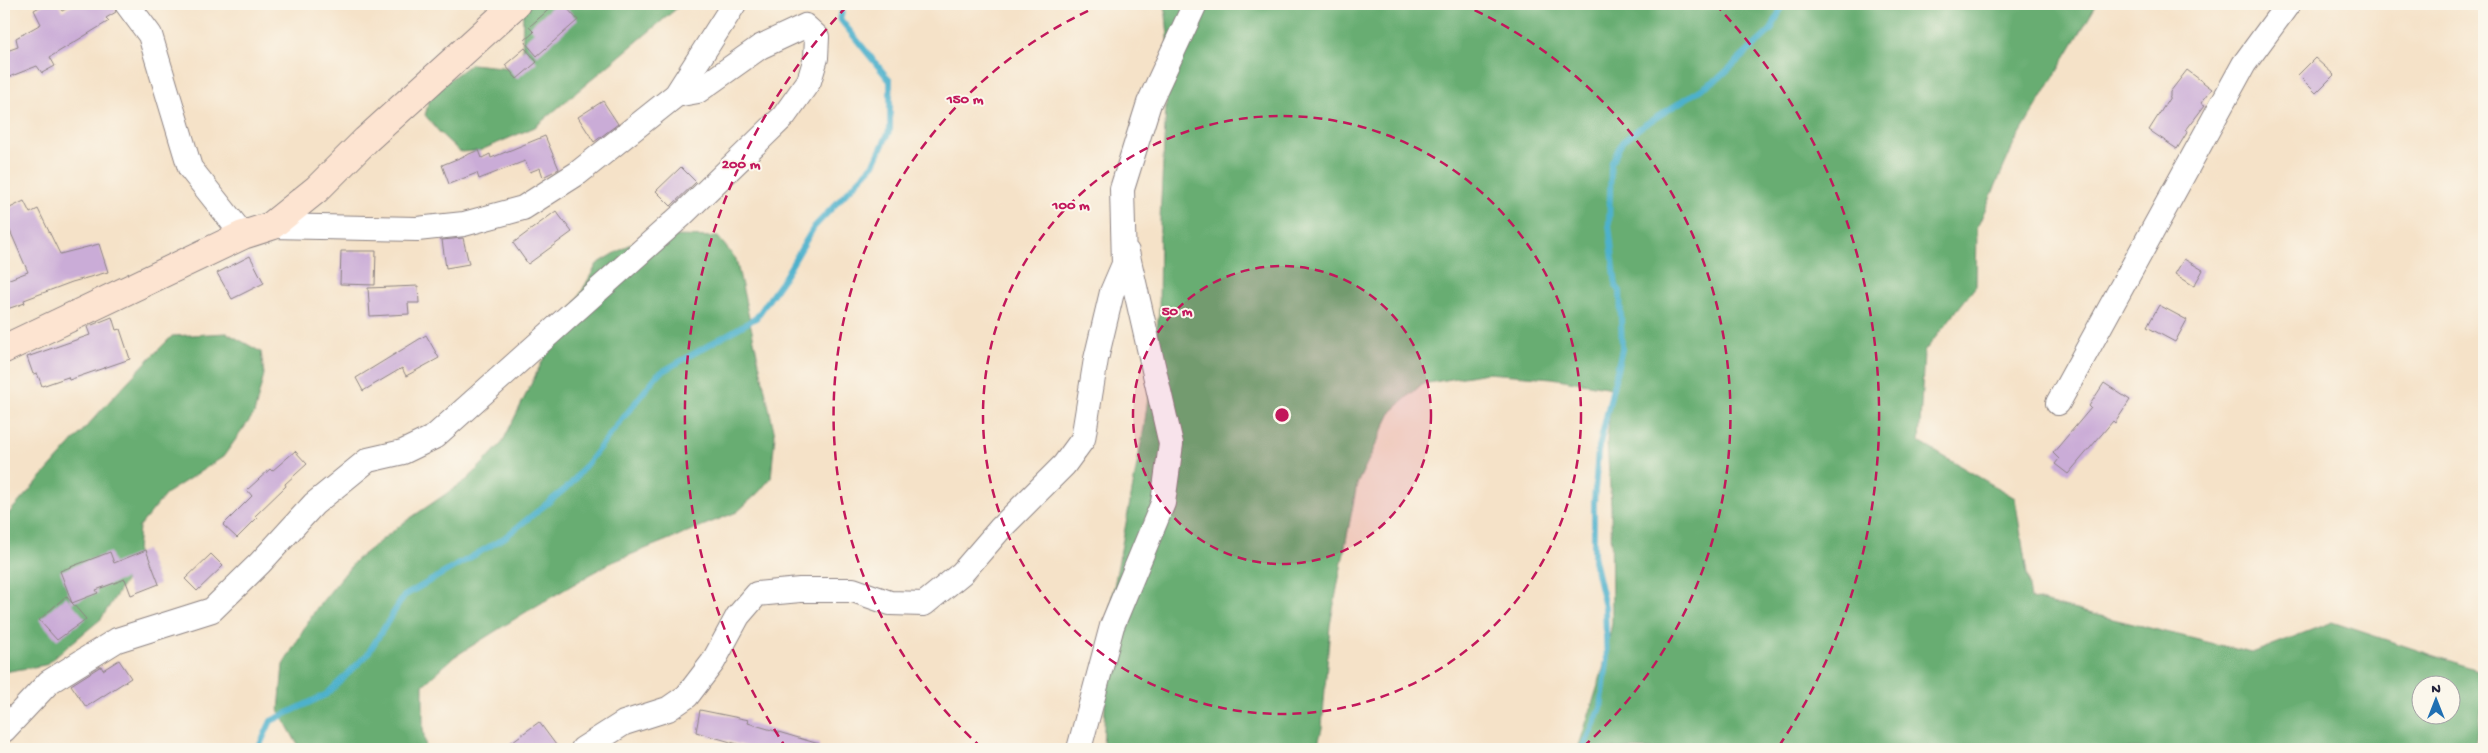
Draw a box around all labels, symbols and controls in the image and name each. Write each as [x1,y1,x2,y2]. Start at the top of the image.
text: 150 m [946,91,984,109]
text: 200 m [722,156,761,174]
text: 100 m [1051,197,1090,215]
text: 50 m [1162,303,1193,321]
centre of rings [1273,406,1291,424]
north arrow [2410,676,2460,726]
text: N [2431,681,2441,698]

